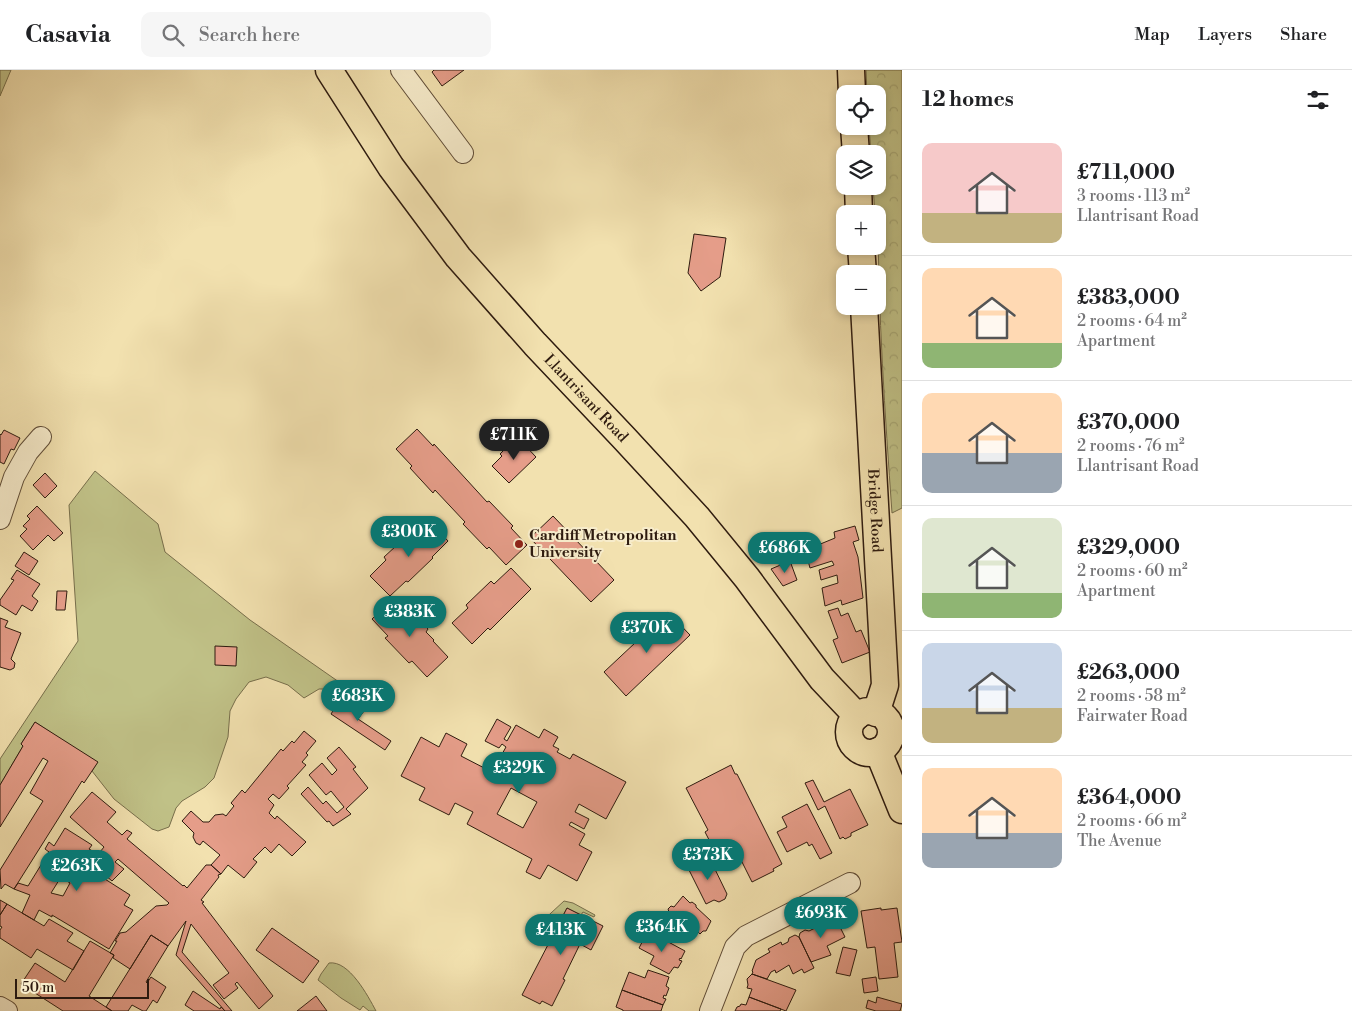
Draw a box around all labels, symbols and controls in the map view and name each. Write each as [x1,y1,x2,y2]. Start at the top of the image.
search box [141,12,491,57]
text: Casavia [25,20,111,50]
icon: search [159,21,187,49]
text: Search here [199,23,300,47]
text: Map [1135,23,1170,46]
text: Layers [1198,23,1252,46]
text: Share [1280,23,1327,46]
map controls [836,85,886,315]
button: locate [836,85,886,135]
icon: filters [1304,86,1332,114]
text: 12 homes [922,87,1014,113]
button: layers [836,145,886,195]
text: £711,000 [1077,160,1175,186]
icon: home [962,163,1022,223]
text: 3 rooms · 113 m² [1077,186,1190,206]
button: + [836,205,886,255]
text: Llantrisant Road [1077,206,1199,226]
button: − [836,265,886,315]
text: £383,000 [1077,285,1180,311]
icon: home [962,288,1022,348]
text: 2 rooms · 64 m² [1077,311,1187,331]
text: Apartment [1077,331,1156,351]
street label: Llantrisant Road [540,350,633,446]
text: £370,000 [1077,410,1180,436]
icon: home [962,413,1022,473]
pin: £711K [479,418,549,461]
text: £711K [490,425,538,445]
text: 2 rooms · 76 m² [1077,436,1185,456]
text: Llantrisant Road [1077,456,1199,476]
street label: Bridge Road [863,467,887,554]
pin: £300K [374,516,444,558]
text: £300K [382,522,436,542]
place label: Cardiff Metropolitan University [529,526,677,562]
pin: £686K [750,532,820,574]
text: £329,000 [1077,535,1180,561]
marker: Cardiff Metropolitan University [513,538,525,550]
text: £686K [759,538,811,558]
icon: home [962,538,1022,598]
text: 2 rooms · 60 m² [1077,561,1188,581]
text: Apartment [1077,581,1156,601]
pin: £383K [375,596,445,638]
text: £383K [384,602,436,622]
pin: £370K [612,612,682,654]
text: £370K [621,618,673,638]
text: £263,000 [1077,660,1180,686]
icon: home [962,663,1022,723]
pin: £683K [323,680,393,722]
text: £683K [332,686,384,706]
text: 2 rooms · 58 m² [1077,686,1186,706]
text: Fairwater Road [1077,706,1188,726]
pin: £329K [484,752,554,794]
text: £329K [493,758,545,778]
text: £364,000 [1077,785,1181,811]
icon: home [962,788,1022,848]
text: 2 rooms · 66 m² [1077,811,1187,831]
text: The Avenue [1077,831,1162,851]
pin: £373K [673,838,743,881]
text: £373K [683,845,733,865]
pin: £263K [42,850,112,892]
text: £263K [51,856,103,876]
pin: £693K [786,896,856,939]
text: £693K [795,903,847,923]
pin: £364K [627,910,697,953]
pin: £413K [526,914,596,956]
text: £364K [636,917,688,937]
text: £413K [536,920,586,940]
scale bar [15,976,149,999]
text: 50 m [22,979,54,997]

